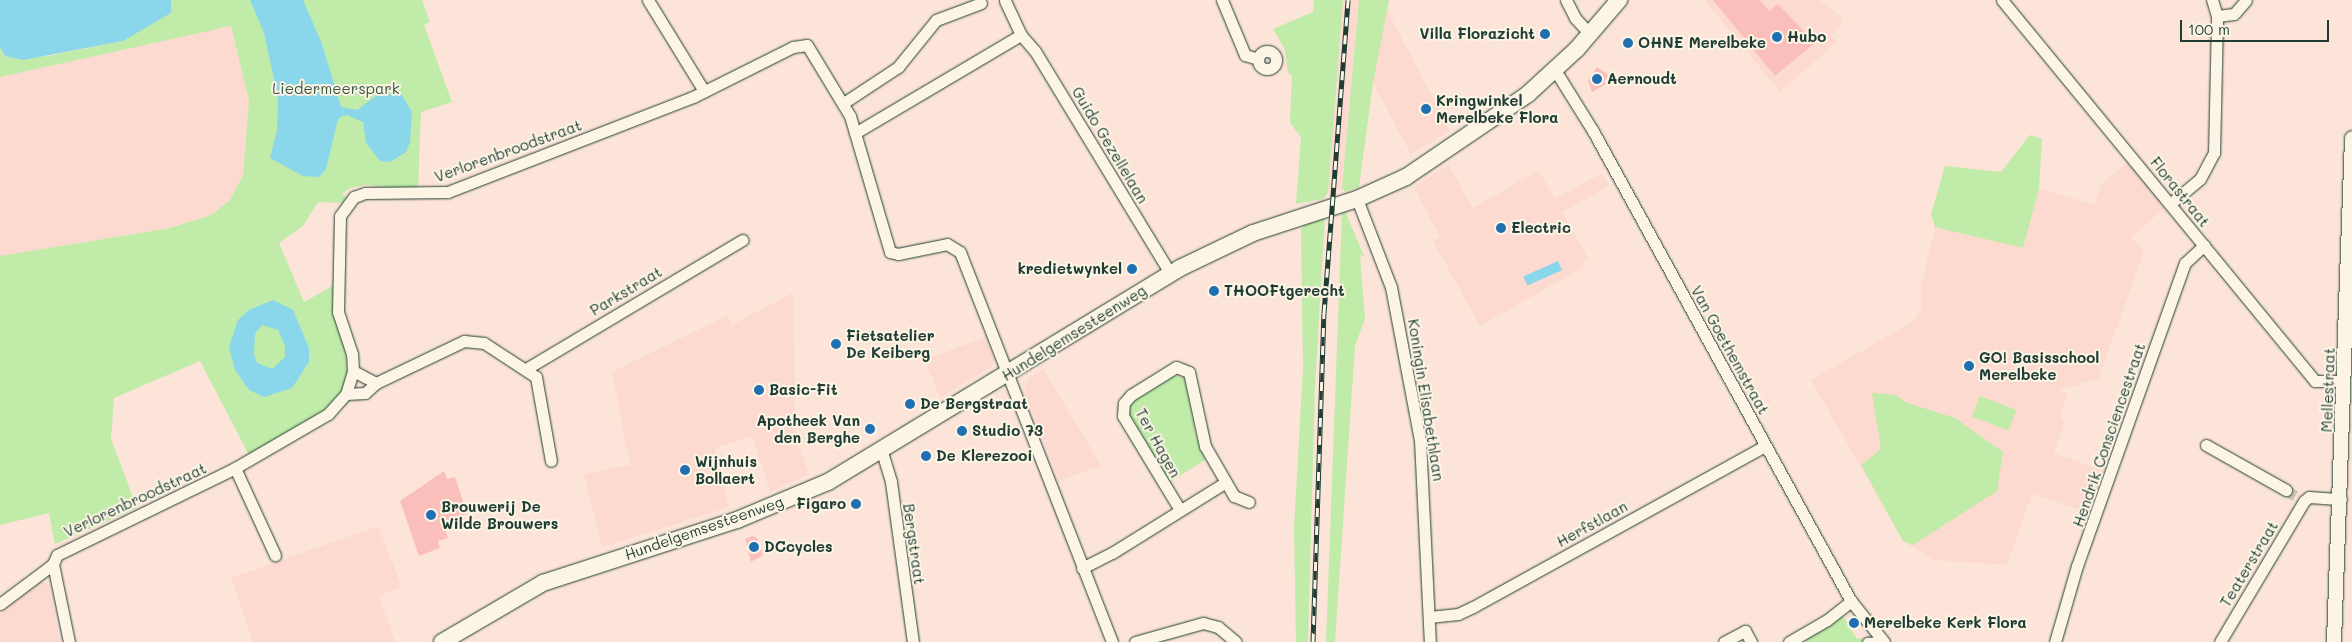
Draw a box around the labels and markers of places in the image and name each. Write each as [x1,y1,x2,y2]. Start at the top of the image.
place label: Villa Florazicht [1420,25,1535,43]
marker: Villa Florazicht [1539,28,1551,40]
place label: Hubo [1787,28,1826,46]
marker: Hubo [1771,31,1783,43]
place label: OHNE Merelbeke [1638,34,1766,52]
marker: OHNE Merelbeke [1622,37,1634,49]
place label: Aernoudt [1607,70,1677,88]
marker: Aernoudt [1591,73,1603,85]
place label: Kringwinkel Merelbeke Flora [1436,91,1559,126]
marker: Kringwinkel Merelbeke Flora [1420,103,1432,115]
place label: Electric [1511,219,1571,237]
marker: Electric [1495,222,1507,234]
place label: kredietwynkel [1018,260,1122,278]
marker: kredietwynkel [1126,263,1138,275]
place label: THOOFtgerecht [1224,282,1345,300]
marker: THOOFtgerecht [1208,285,1220,297]
place label: Fietsatelier De Keiberg [846,326,935,361]
marker: Fietsatelier De Keiberg [830,338,842,350]
place label: GO! Basisschool Merelbeke [1979,348,2099,383]
marker: GO! Basisschool Merelbeke [1963,360,1975,372]
place label: Basic-Fit [769,381,838,399]
marker: Basic-Fit [753,384,765,396]
place label: De Bergstraat [920,395,1028,413]
marker: De Bergstraat [904,398,916,410]
place label: Apotheek Van den Berghe [757,411,860,446]
place label: Studio 73 [972,422,1043,440]
marker: Apotheek Van den Berghe [864,423,876,435]
marker: Studio 73 [956,425,968,437]
place label: De Klerezooi [936,447,1032,465]
marker: De Klerezooi [920,450,932,462]
place label: Wijnhuis Bollaert [695,452,757,487]
marker: Wijnhuis Bollaert [679,464,691,476]
place label: Figaro [796,495,846,513]
place label: Brouwerij De Wilde Brouwers [441,497,558,532]
marker: Figaro [850,498,862,510]
marker: Brouwerij De Wilde Brouwers [425,509,437,521]
place label: DCcycles [764,538,833,556]
marker: DCcycles [748,541,760,553]
place label: Merelbeke Kerk Flora [1864,614,2027,632]
marker: Merelbeke Kerk Flora [1848,617,1860,629]

